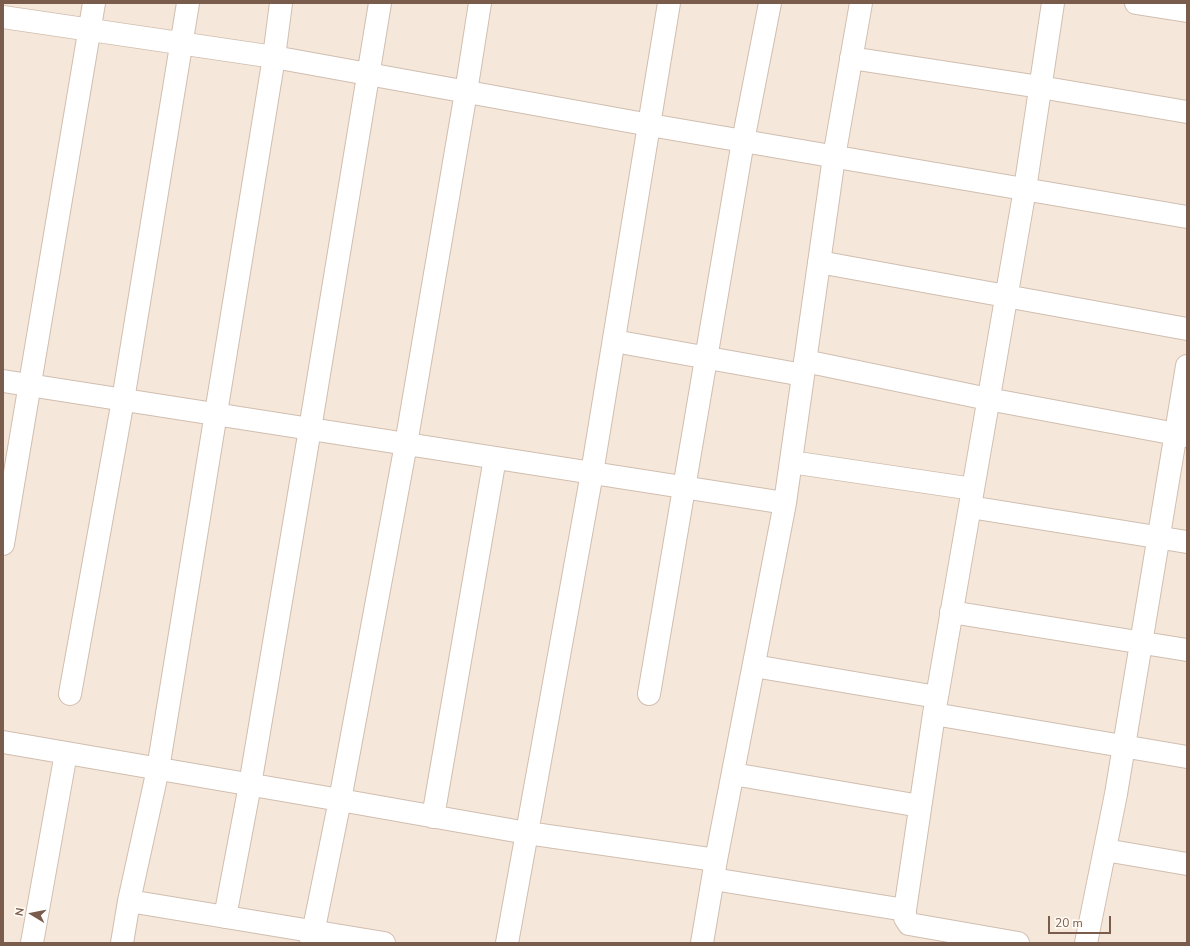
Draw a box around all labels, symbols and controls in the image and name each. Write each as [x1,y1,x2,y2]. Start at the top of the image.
north arrow [12,894,52,934]
text: N [12,906,28,917]
scale bar [1050,908,1113,934]
text: 20 m [1055,915,1083,931]

